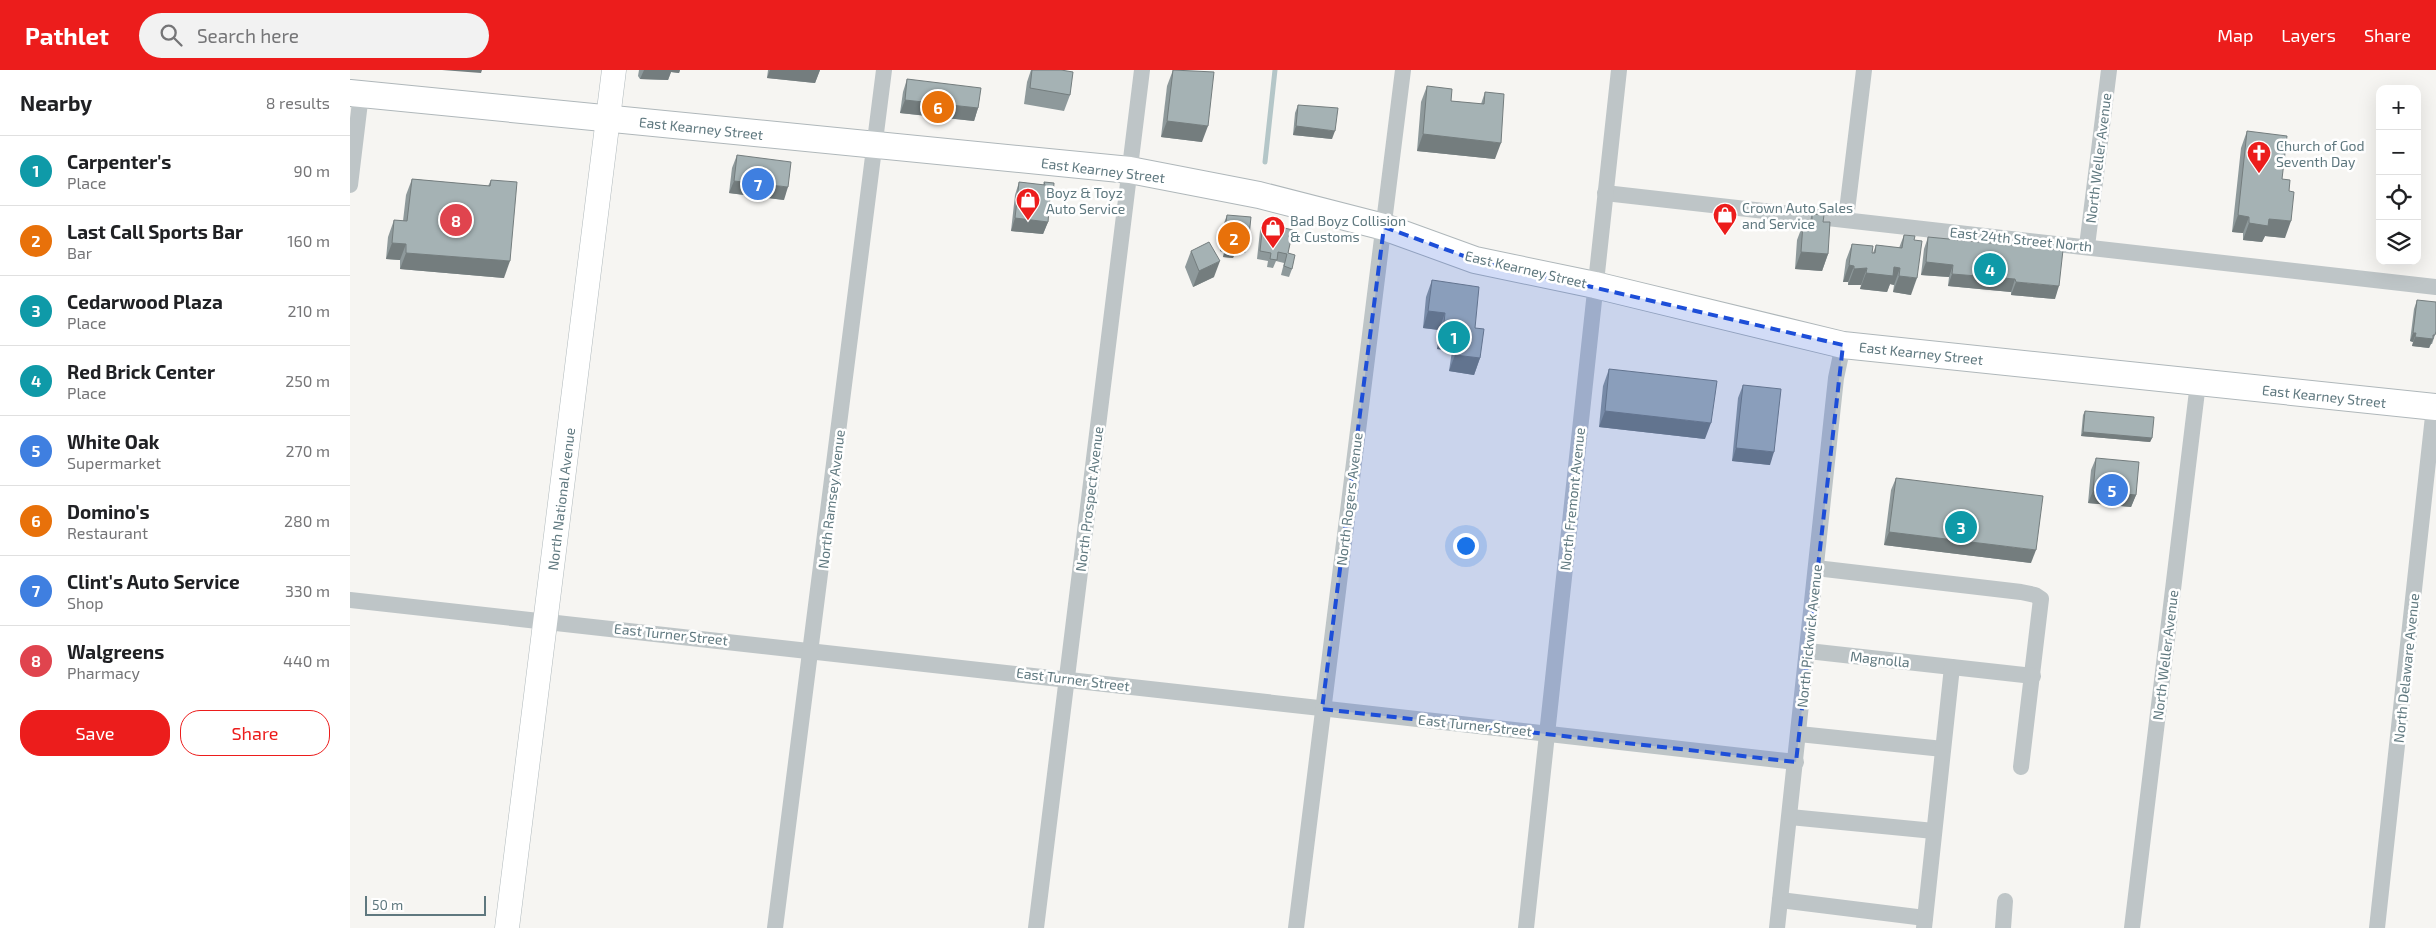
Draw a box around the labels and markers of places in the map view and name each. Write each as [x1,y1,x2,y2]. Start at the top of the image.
pin: 6 [922,88,954,126]
place label: Church of God Seventh Day [2276,137,2365,170]
church icon: Church of God Seventh Day [2246,140,2272,174]
pin: 7 [742,165,774,203]
place label: Boyz & Toyz Auto Service [1046,184,1125,217]
shop icon: Boyz & Toyz Auto Service [1015,187,1041,221]
place label: Crown Auto Sales and Service [1742,199,1853,232]
pin: 8 [440,201,472,239]
shop icon: Crown Auto Sales and Service [1712,202,1738,236]
place label: Bad Boyz Collision & Customs [1290,212,1406,245]
shop icon: Bad Boyz Collision & Customs [1260,215,1286,249]
pin: 2 [1218,219,1250,257]
pin: 4 [1974,250,2006,288]
pin: 1 [1438,318,1470,356]
pin: 5 [2096,471,2128,509]
pin: 3 [1945,508,1977,546]

